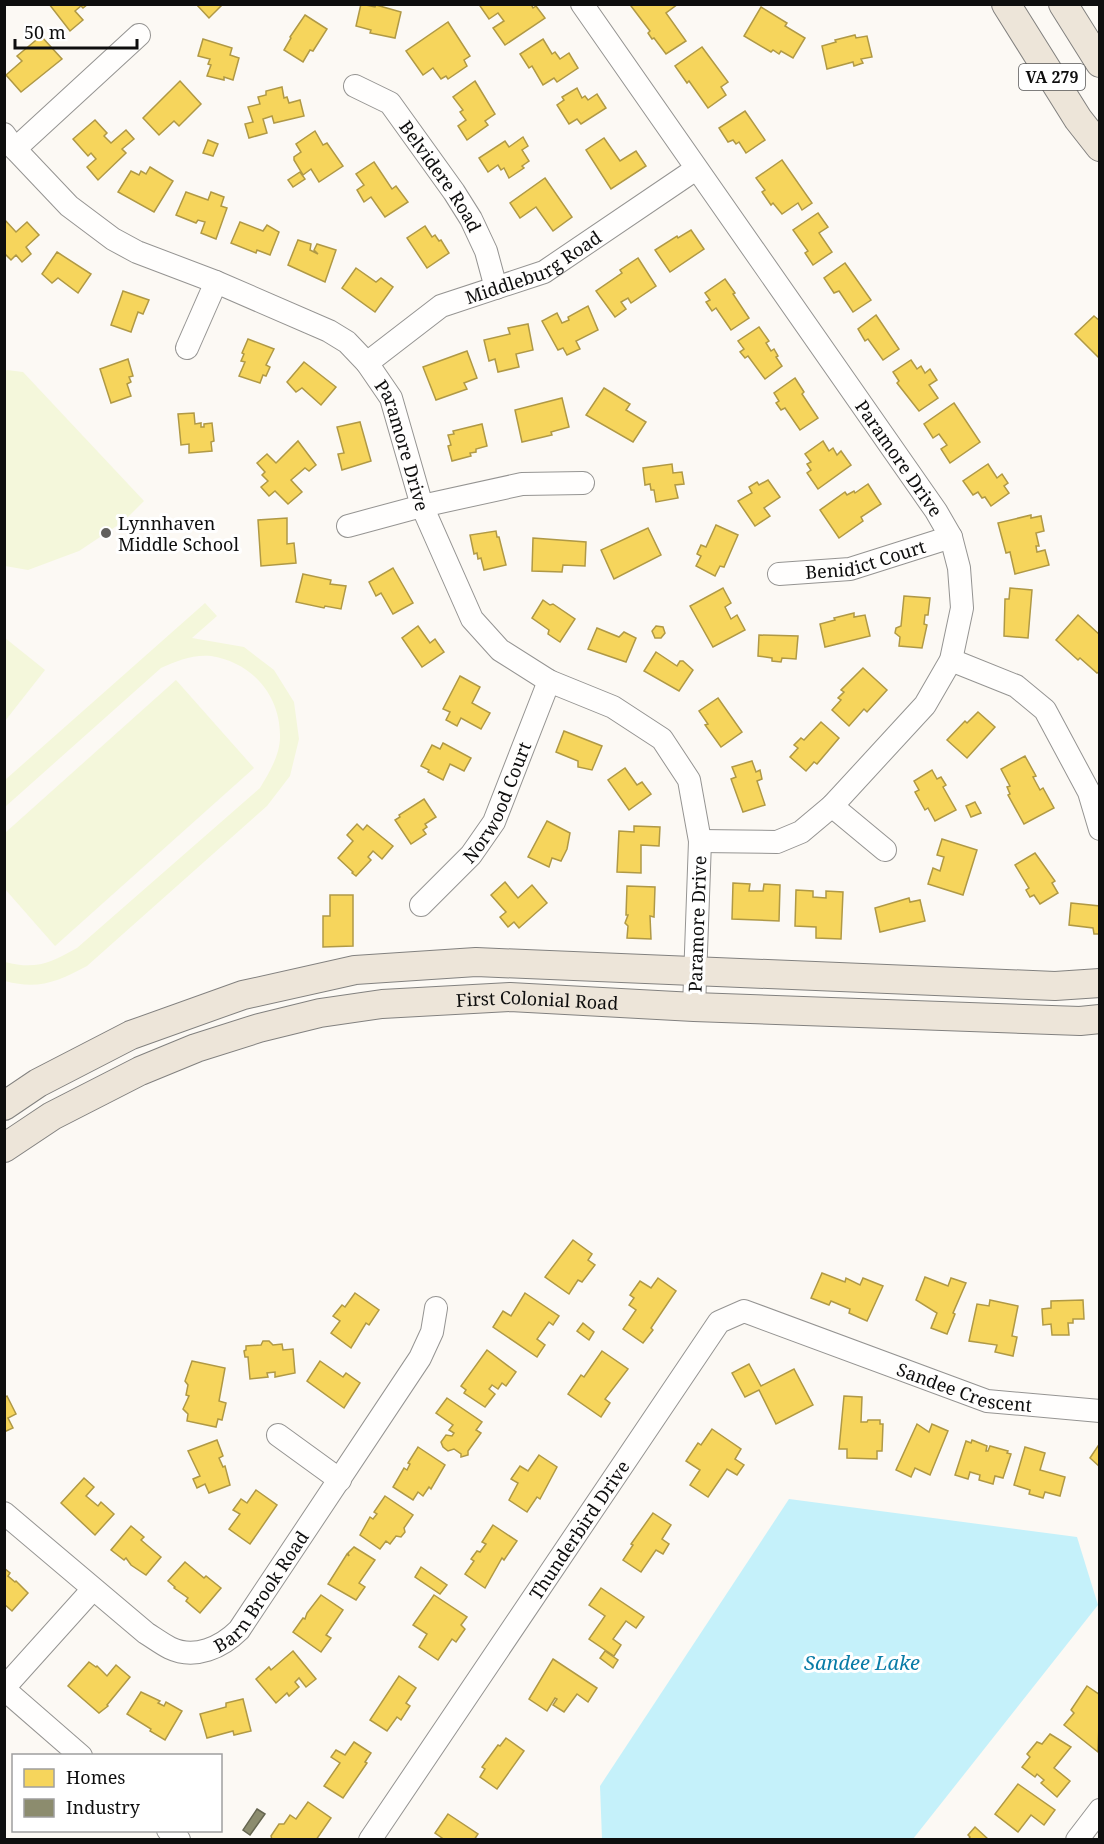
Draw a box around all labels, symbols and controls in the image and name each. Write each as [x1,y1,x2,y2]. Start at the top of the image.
scale bar [15,12,136,50]
text: 50 m [24,20,66,44]
road number: VA 279 [1019,64,1085,90]
street label: Belvidere Road [394,115,487,236]
street label: Middleburg Road [462,225,606,309]
street label: Paramore Drive [370,375,435,514]
street label: Paramore Drive [850,395,948,521]
place label: Lynnhaven Middle School [118,511,239,556]
marker: Lynnhaven Middle School [99,526,113,540]
street label: Benidict Court [804,534,928,584]
street label: Norwood Court [458,738,536,868]
street label: Paramore Drive [683,855,711,993]
street label: First Colonial Road [455,985,619,1015]
street label: Sandee Crescent [894,1357,1033,1417]
street label: Thunderbird Drive [523,1455,635,1604]
street label: Barn Brook Road [209,1526,314,1658]
water label: Sandee Lake [804,1649,920,1676]
legend [12,1754,222,1832]
text: Homes [66,1765,125,1789]
text: Industry [66,1795,141,1819]

